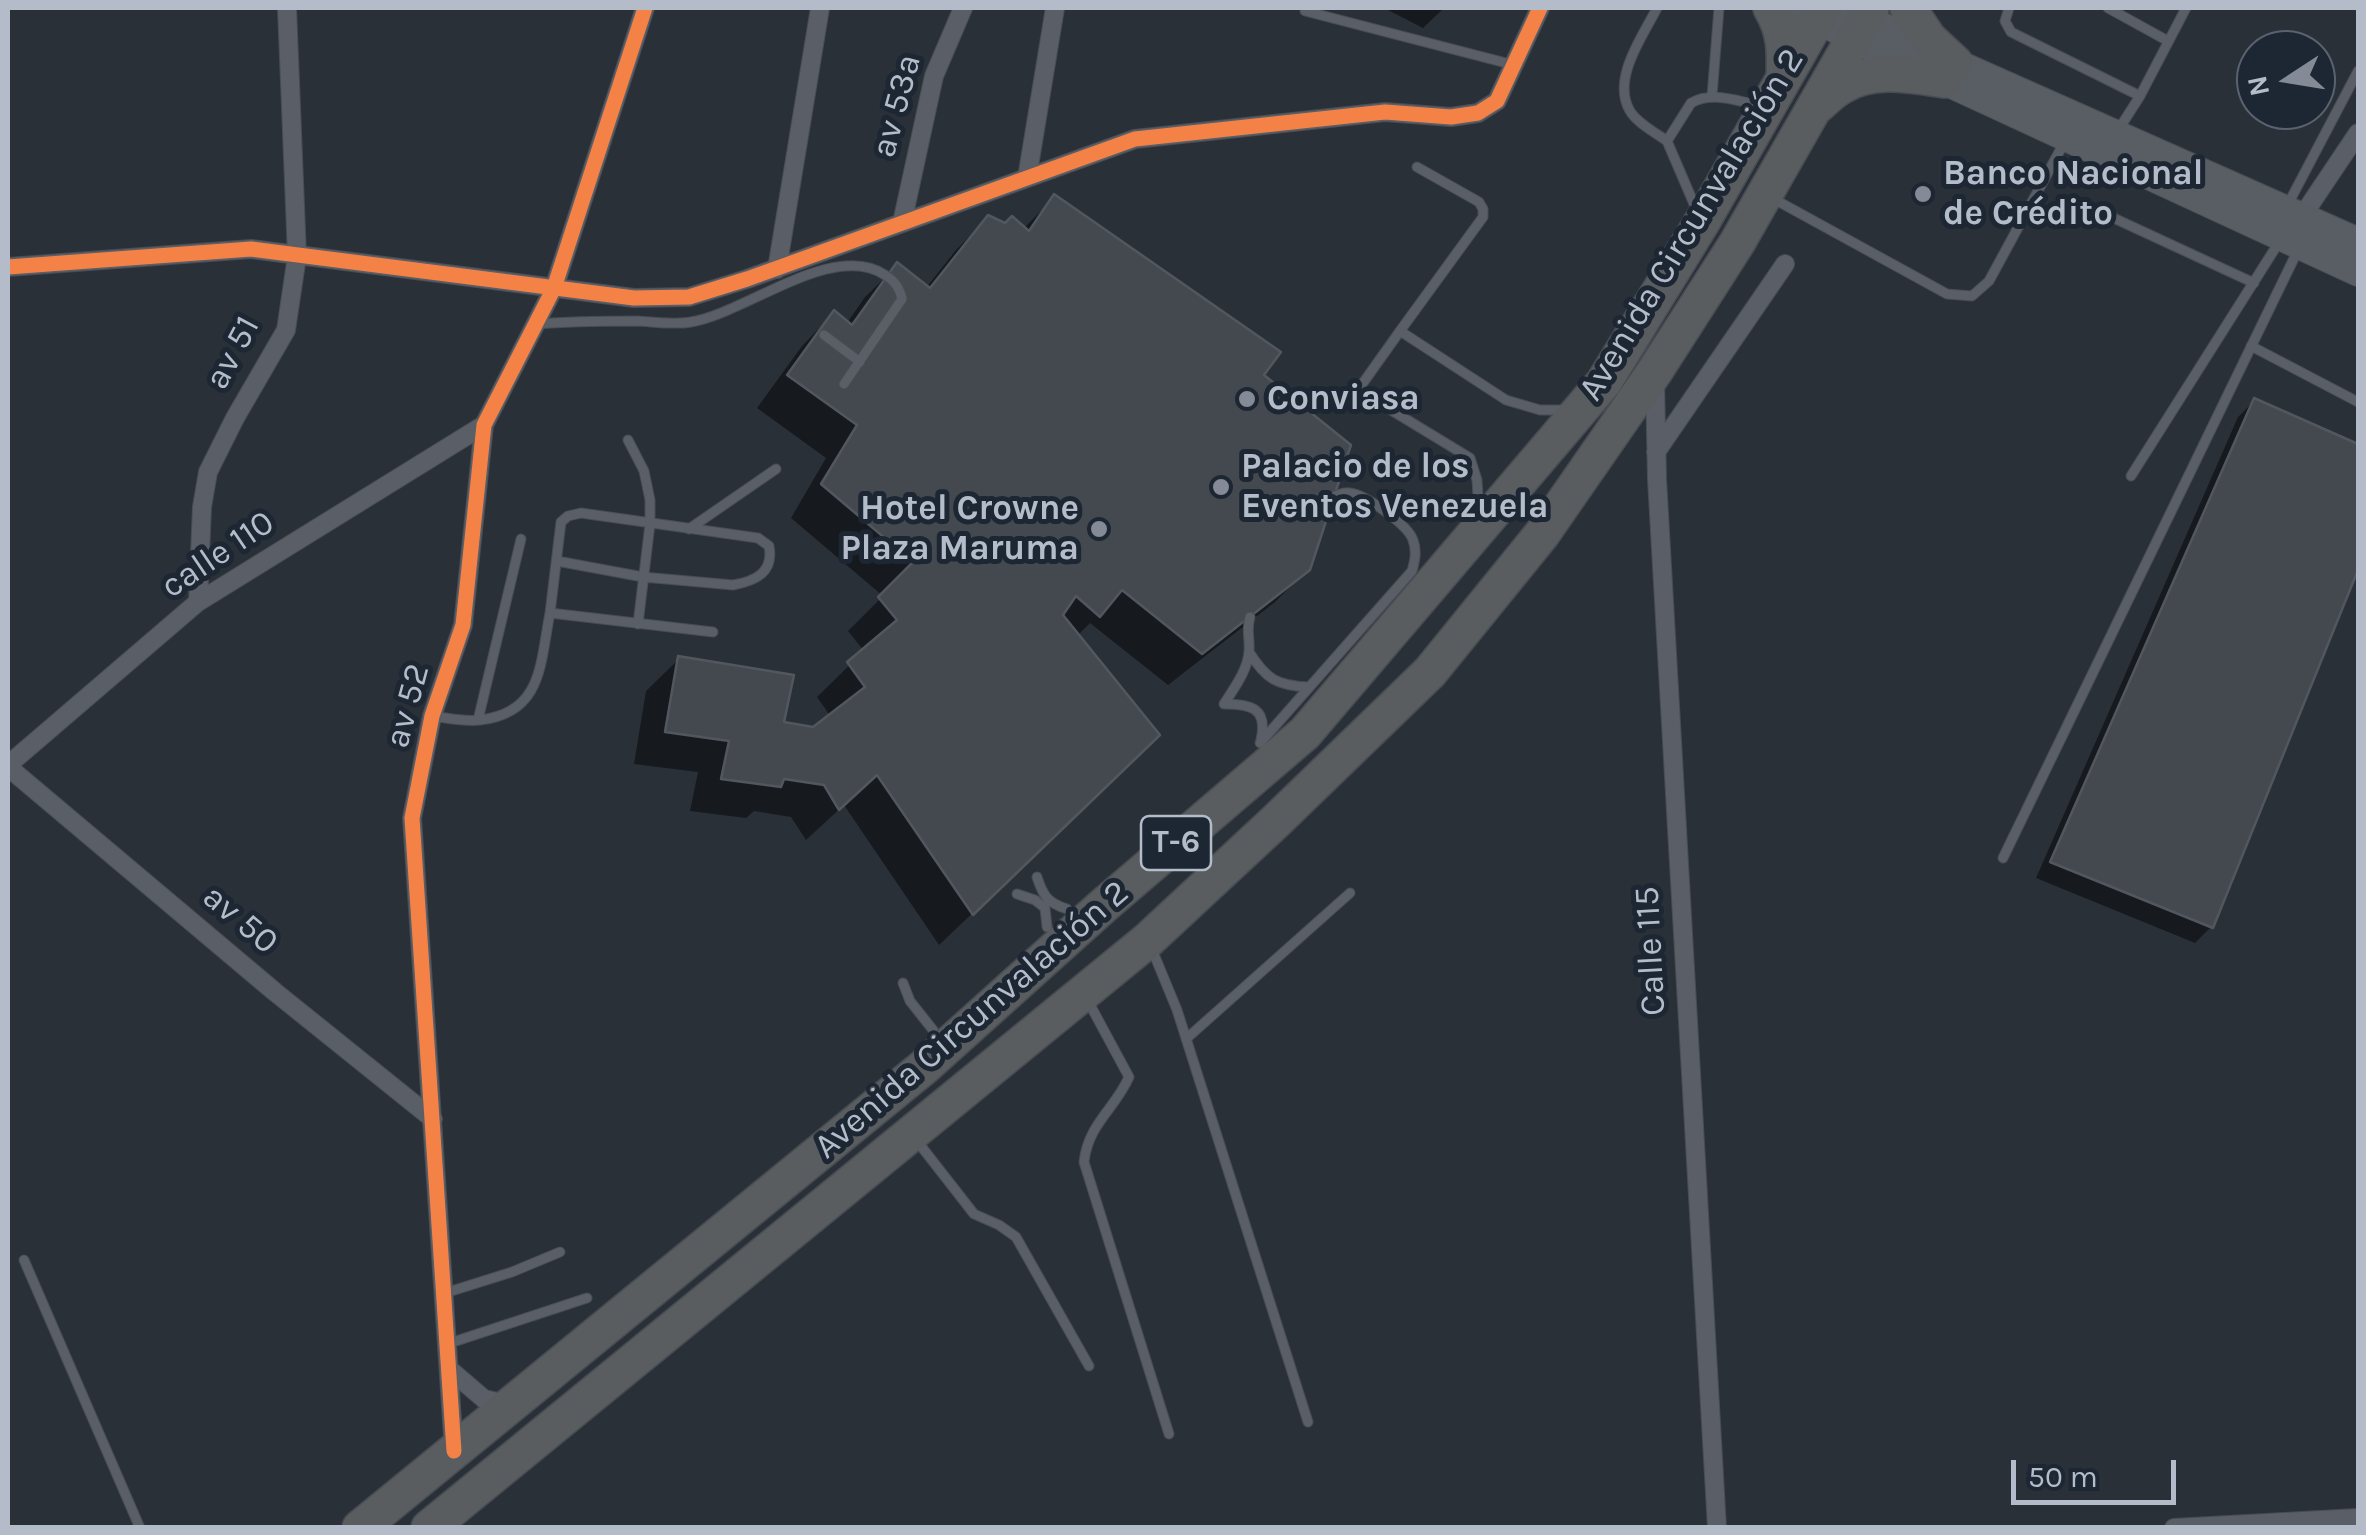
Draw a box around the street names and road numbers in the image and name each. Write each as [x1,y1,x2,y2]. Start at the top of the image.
street label: Avenida Circunvalación 2 [1570,41,1814,409]
street label: av 53a [863,50,931,162]
street label: av 51 [197,309,269,397]
street label: calle 110 [154,502,282,608]
street label: av 52 [377,659,439,753]
road number: T-6 [1141,816,1211,870]
street label: Avenida Circunvalación 2 [806,872,1138,1168]
street label: av 50 [194,876,286,964]
street label: Calle 115 [1627,885,1675,1017]

